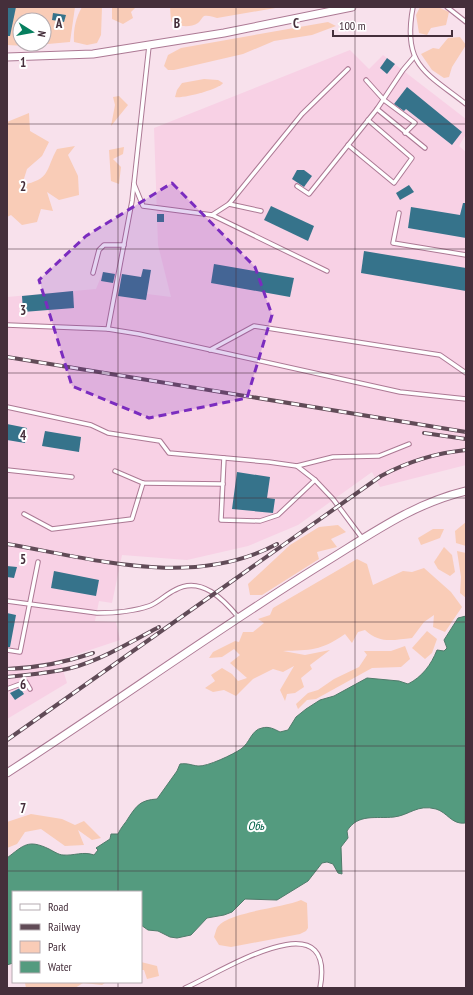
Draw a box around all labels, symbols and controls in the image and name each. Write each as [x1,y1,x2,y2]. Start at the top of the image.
north arrow [12,12,52,52]
scale bar [333,12,452,38]
text: A [55,15,63,32]
text: B [174,15,180,32]
text: C [293,15,299,32]
text: 100 m [339,18,366,33]
text: N [34,30,49,38]
text: 1 [20,54,26,71]
text: 2 [20,178,26,195]
text: 3 [20,302,26,319]
text: 4 [20,427,27,444]
text: 5 [20,551,26,568]
text: 6 [20,676,26,693]
text: 7 [20,800,26,817]
water label: Обь [248,818,265,833]
legend [12,891,142,983]
text: Road [48,899,68,914]
text: Railway [48,919,81,934]
text: Park [48,939,66,954]
text: Water [48,959,73,974]

